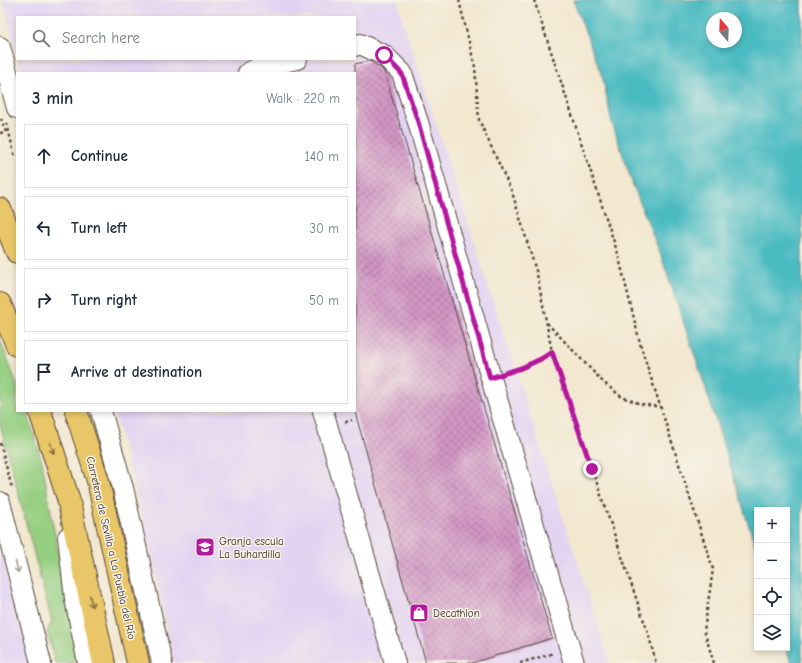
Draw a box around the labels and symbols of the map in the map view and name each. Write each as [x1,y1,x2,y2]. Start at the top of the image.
north arrow [706,12,742,48]
route start [375,46,393,64]
one-way arrow [49,441,56,454]
street label: Carretera de Sevilla a La Puebla del Río [84,455,138,641]
route end [583,460,601,478]
place label: Granja escula La Buhardilla [219,535,284,561]
school or university icon: Granja escula La Buhardilla [194,536,216,558]
one-way arrow [13,560,21,573]
one-way arrow [87,594,95,607]
shop icon: Decathlon [408,602,430,624]
place label: Decathlon [433,607,480,620]

